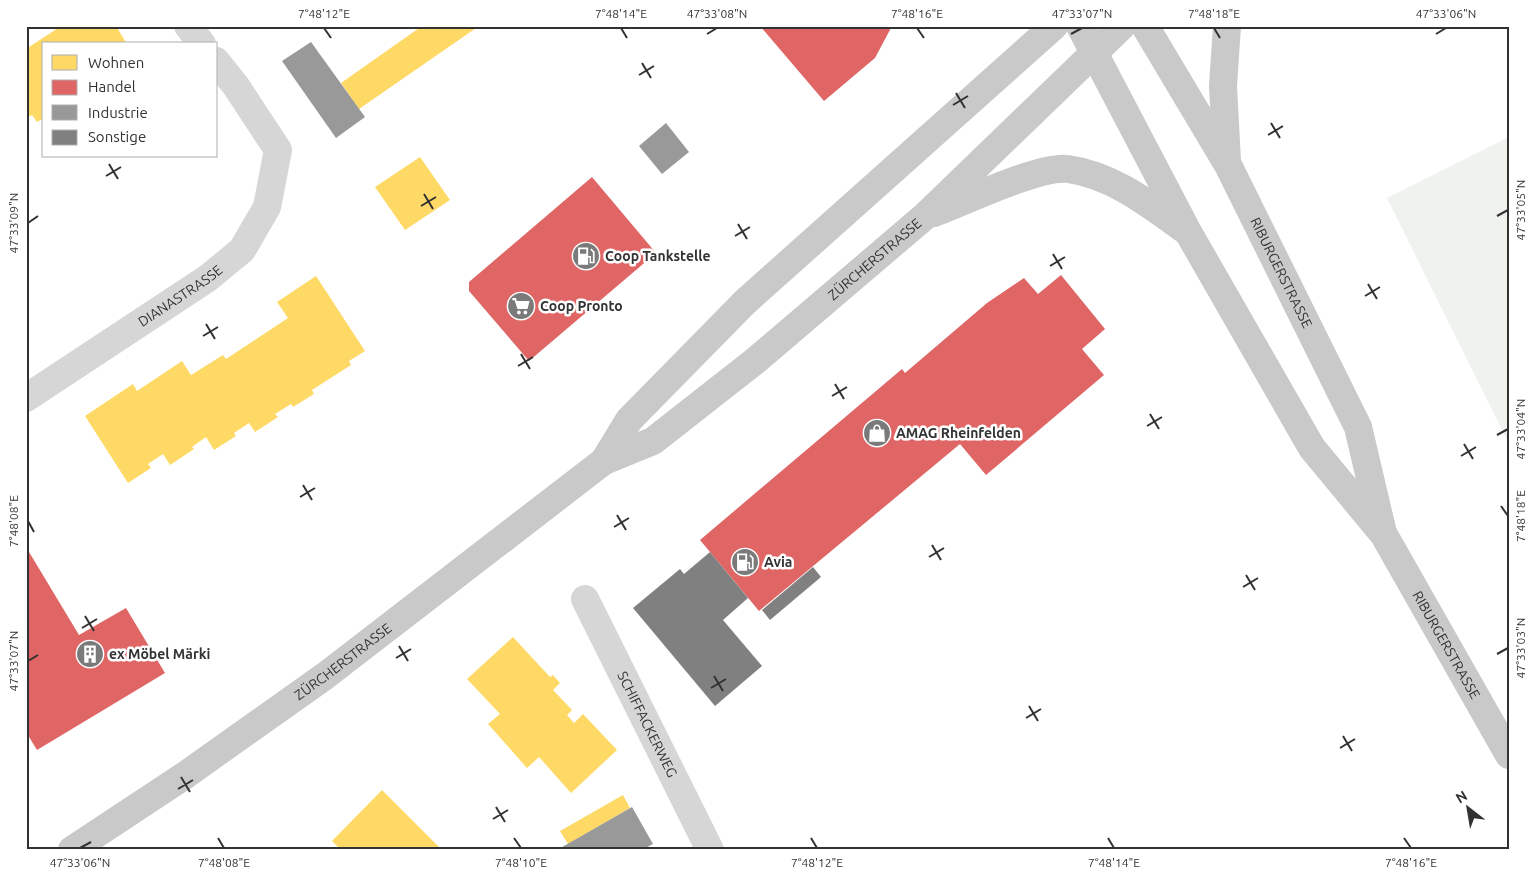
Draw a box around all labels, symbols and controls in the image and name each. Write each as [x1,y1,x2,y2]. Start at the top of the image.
text: 7°48'12"E [298,7,350,20]
text: 7°48'14"E [595,7,647,20]
text: 47°33'08"N [687,7,747,20]
text: 7°48'16"E [891,7,943,20]
text: 47°33'07"N [1052,7,1112,20]
text: 7°48'18"E [1188,7,1240,20]
text: 47°33'06"N [1416,7,1476,20]
legend [42,42,218,158]
text: Wohnen [88,54,144,71]
text: Handel [88,78,136,95]
text: Industrie [88,104,148,121]
text: Sonstige [88,128,146,145]
text: 47°33'05"N [1514,180,1527,240]
text: 47°33'09"N [7,193,20,253]
street label: ZÜRCHERSTRASSE [825,215,924,303]
street label: RIBURGERSTRASSE [1247,215,1316,331]
fuel station icon: Coop Tankstelle [571,241,601,271]
place label: Coop Tankstelle [605,248,711,264]
street label: DIANASTRASSE [135,262,226,330]
supermarket icon: Coop Pronto [506,291,536,321]
place label: Coop Pronto [540,298,623,314]
text: 47°33'04"N [1514,399,1527,459]
shop icon: AMAG Rheinfelden [862,418,892,448]
place label: AMAG Rheinfelden [896,425,1021,441]
text: 7°48'18"E [1514,490,1527,542]
text: 7°48'08"E [7,495,20,547]
fuel station icon: Avia [730,547,760,577]
place label: Avia [764,554,792,570]
street label: RIBURGERSTRASSE [1409,588,1483,702]
text: 47°33'03"N [1514,618,1527,678]
street label: ZÜRCHERSTRASSE [291,620,395,703]
text: 47°33'07"N [7,631,20,691]
building icon: ex Möbel Märki [75,639,105,669]
place label: ex Möbel Märki [109,646,211,662]
street label: SCHIFFACKERWEG [614,669,680,780]
north arrow [1442,784,1492,834]
text: N [1453,787,1470,806]
text: 47°33'06"N [50,856,110,869]
text: 7°48'08"E [198,856,250,869]
text: 7°48'10"E [495,856,547,869]
text: 7°48'12"E [791,856,843,869]
text: 7°48'14"E [1088,856,1140,869]
text: 7°48'16"E [1385,856,1437,869]

